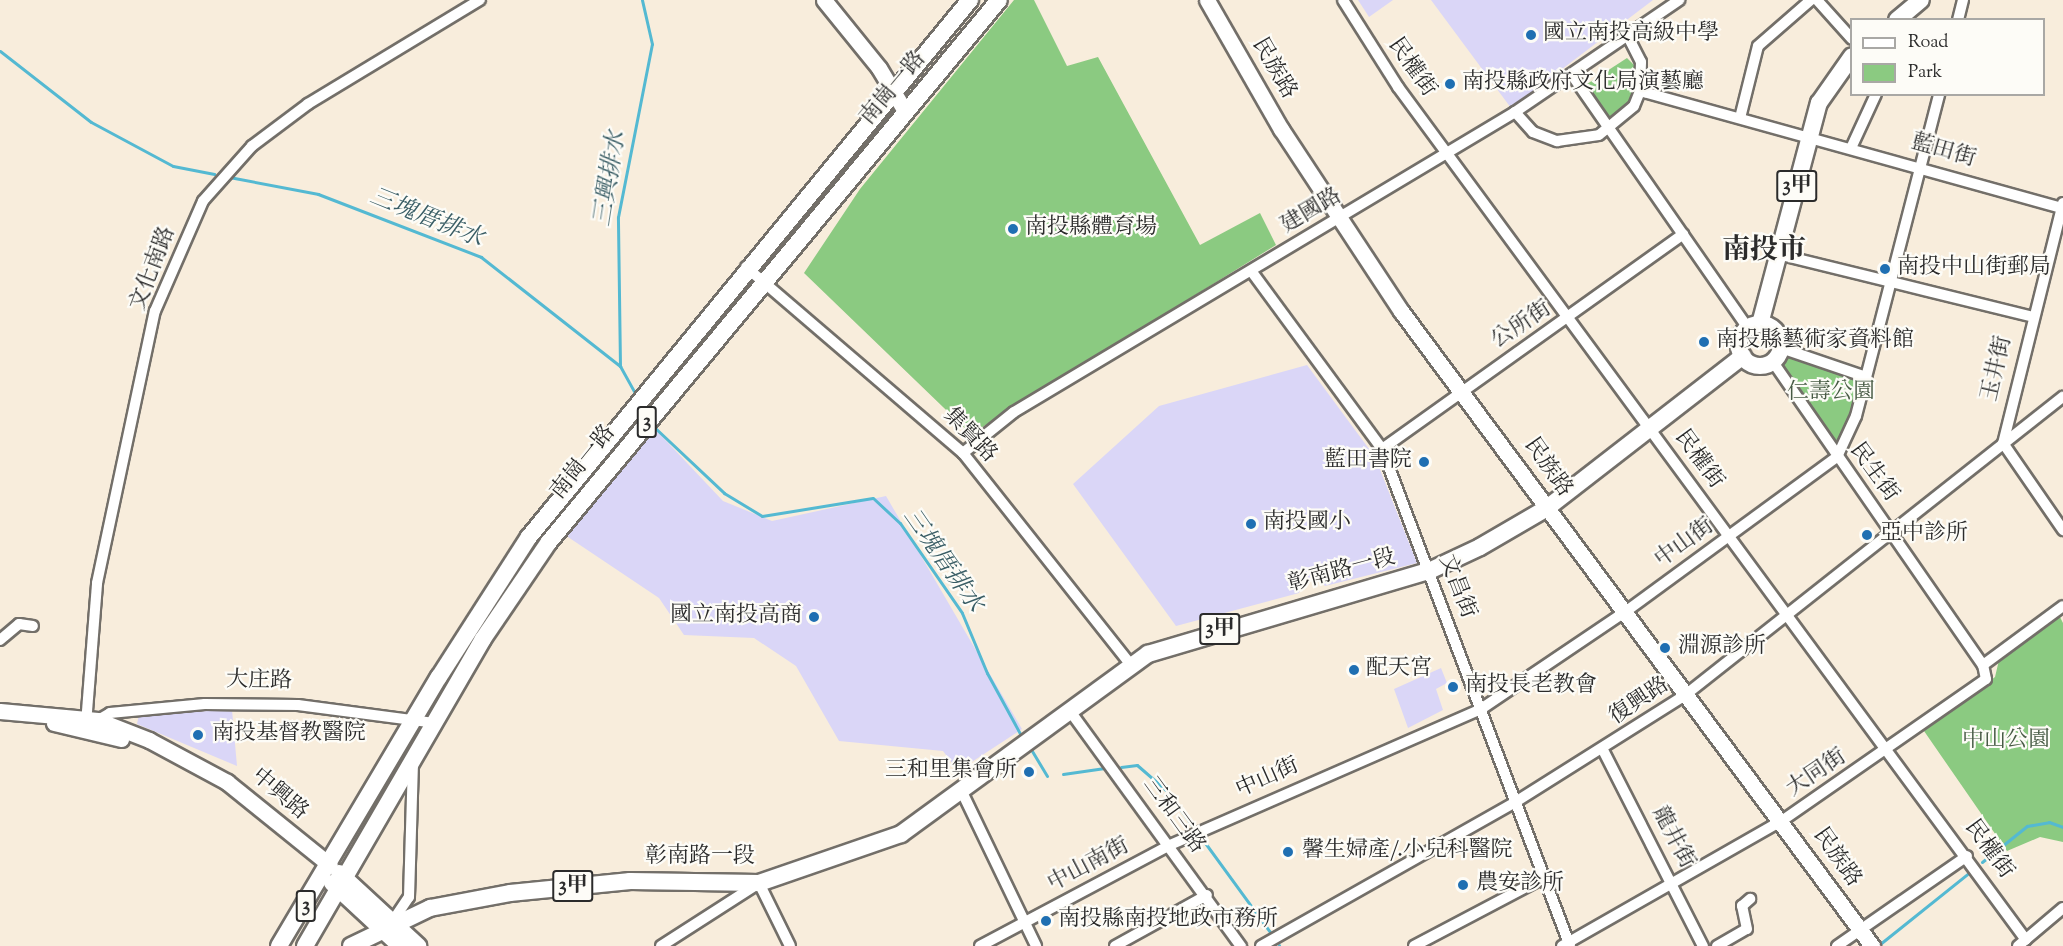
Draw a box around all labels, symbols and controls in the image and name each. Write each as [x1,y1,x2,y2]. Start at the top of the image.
legend [1850,18,2045,96]
place label: 國立南投高級中學 [1543,22,1719,48]
marker: 國立南投高級中學 [1524,28,1538,42]
text: Road [1908,30,1948,56]
street label: 民權街 [1381,33,1441,103]
street label: 民族路 [1245,34,1301,104]
street label: 南崗一路 [856,47,932,131]
text: Park [1908,60,1942,86]
place label: 南投縣政府文化局演藝廳 [1462,71,1704,97]
marker: 南投縣政府文化局演藝廳 [1443,77,1457,91]
water label: 三興排水 [589,129,633,229]
street label: 藍田街 [1908,130,1978,174]
road number: 3甲 [1776,168,1818,204]
water label: 三塊厝排水 [365,183,487,255]
street label: 建國路 [1277,184,1347,240]
place label: 南投縣體育場 [1025,216,1157,242]
marker: 南投縣體育場 [1006,222,1020,236]
street label: 文化南路 [126,223,182,315]
district label: 南投市 [1722,234,1806,268]
place label: 南投中山街郵局 [1897,256,2051,282]
marker: 南投中山街郵局 [1878,262,1892,276]
street label: 公所街 [1487,297,1557,355]
place label: 南投縣藝術家資料館 [1716,329,1914,355]
street label: 玉井街 [1978,334,2018,404]
marker: 南投縣藝術家資料館 [1697,335,1711,349]
park label: 仁壽公園 [1787,381,1875,407]
street label: 集賢路 [937,403,1001,469]
road number: 3 [636,404,658,440]
street label: 南崗一路 [546,420,622,506]
street label: 民權街 [1668,426,1728,494]
street label: 民族路 [1517,433,1577,503]
street label: 民生街 [1843,439,1903,507]
place label: 藍田書院 [1324,449,1412,475]
marker: 藍田書院 [1417,455,1431,469]
water label: 三塊厝排水 [896,504,988,618]
place label: 南投國小 [1263,511,1351,537]
street label: 中山街 [1651,514,1719,574]
marker: 南投國小 [1244,517,1258,531]
place label: 亞中診所 [1880,522,1968,548]
marker: 亞中診所 [1858,526,1876,544]
street label: 彰南路一段 [1285,545,1399,599]
street label: 文昌街 [1432,551,1480,623]
place label: 國立南投高商 [670,604,802,630]
marker: 國立南投高商 [807,610,821,624]
road number: 3甲 [1199,611,1241,647]
place label: 淵源診所 [1678,635,1766,661]
marker: 淵源診所 [1656,639,1674,657]
place label: 配天宮 [1366,657,1432,683]
marker: 配天宮 [1347,663,1361,677]
street label: 大庄路 [226,668,292,696]
street label: 復興路 [1605,673,1675,731]
place label: 南投長老教會 [1465,674,1597,700]
marker: 南投長老教會 [1446,680,1460,694]
place label: 南投基督教醫院 [212,722,366,748]
marker: 南投基督教醫院 [189,726,207,744]
park label: 中山公園 [1962,729,2050,755]
street label: 大同街 [1782,745,1852,803]
street label: 中山街 [1232,754,1304,804]
place label: 三和里集會所 [885,759,1017,785]
street label: 中興路 [245,764,313,826]
marker: 三和里集會所 [1022,765,1036,779]
street label: 三和三路 [1136,773,1210,859]
street label: 龍井街 [1645,803,1699,873]
street label: 民權街 [1958,816,2018,884]
street label: 民族路 [1806,823,1866,893]
street label: 中山南街 [1044,834,1134,898]
place label: 馨生婦產/.小兒科醫院 [1302,839,1513,865]
marker: 馨生婦產/.小兒科醫院 [1279,843,1297,861]
street label: 彰南路一段 [645,845,755,871]
road number: 3甲 [552,868,594,904]
place label: 農安診所 [1476,872,1564,898]
marker: 農安診所 [1454,876,1472,894]
road number: 3 [296,888,316,924]
place label: 南投縣南投地政市務所 [1058,908,1278,934]
marker: 南投縣南投地政市務所 [1039,914,1053,928]

